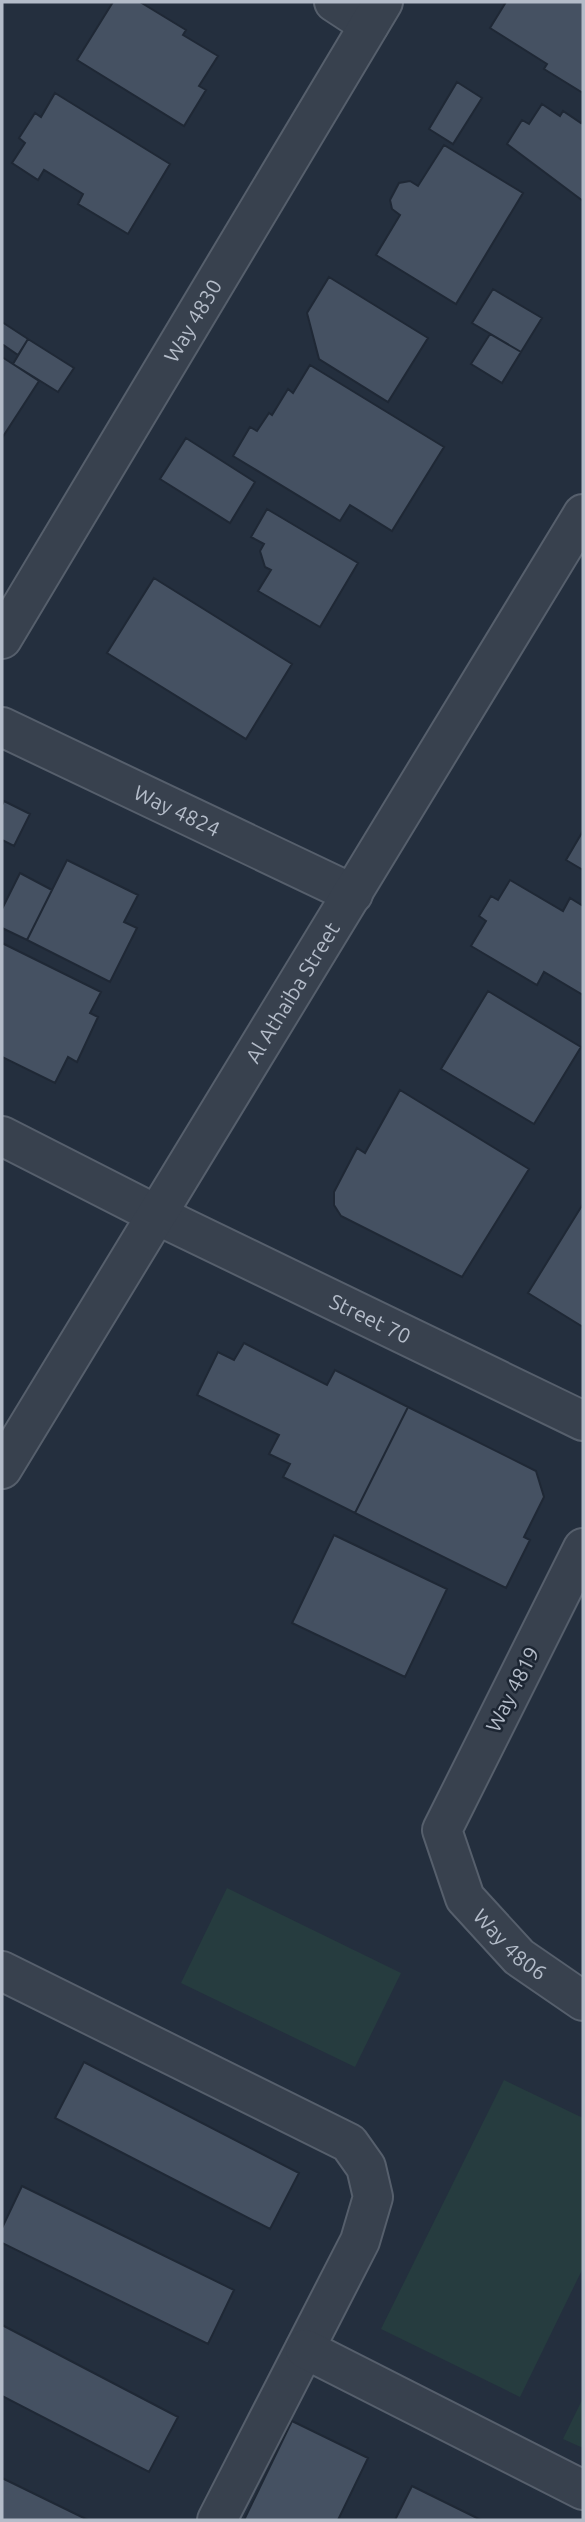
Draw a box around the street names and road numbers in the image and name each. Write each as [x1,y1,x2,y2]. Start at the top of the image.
street label: Way 4830 [158,275,226,366]
street label: Way 4824 [130,780,224,841]
street label: Al Athaiba Street [240,918,344,1067]
street label: Street 70 [326,1288,415,1348]
street label: Way 4819 [480,1643,544,1735]
street label: Way 4806 [469,1904,551,1984]

